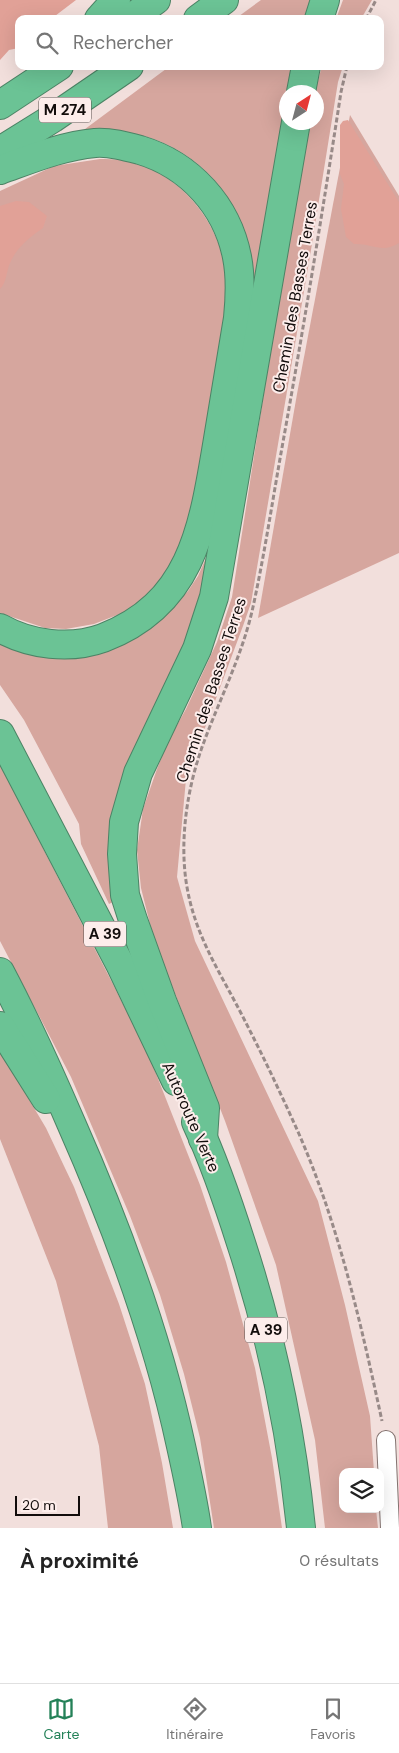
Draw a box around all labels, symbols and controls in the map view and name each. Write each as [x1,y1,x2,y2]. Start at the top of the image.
search box [15,15,384,70]
icon: search [33,29,61,57]
text: Rechercher [73,30,173,55]
north arrow [279,85,324,130]
road number: M 274 [39,98,91,122]
street label: Chemin des Basses Terres [268,200,322,394]
street label: Chemin des Basses Terres [171,595,251,785]
road number: A 39 [84,922,126,946]
street label: Autoroute Verte [157,1059,225,1175]
road number: A 39 [245,1318,287,1342]
map controls [339,1468,384,1513]
button: layers [339,1468,384,1513]
scale bar [15,1493,80,1516]
text: 20 m [22,1496,56,1514]
text: À proximité [20,1547,139,1575]
text: 0 résultats [299,1550,379,1571]
tab: Carte [43,1695,79,1743]
tab: Itinéraire [166,1695,223,1743]
tab: Favoris [310,1695,356,1743]

